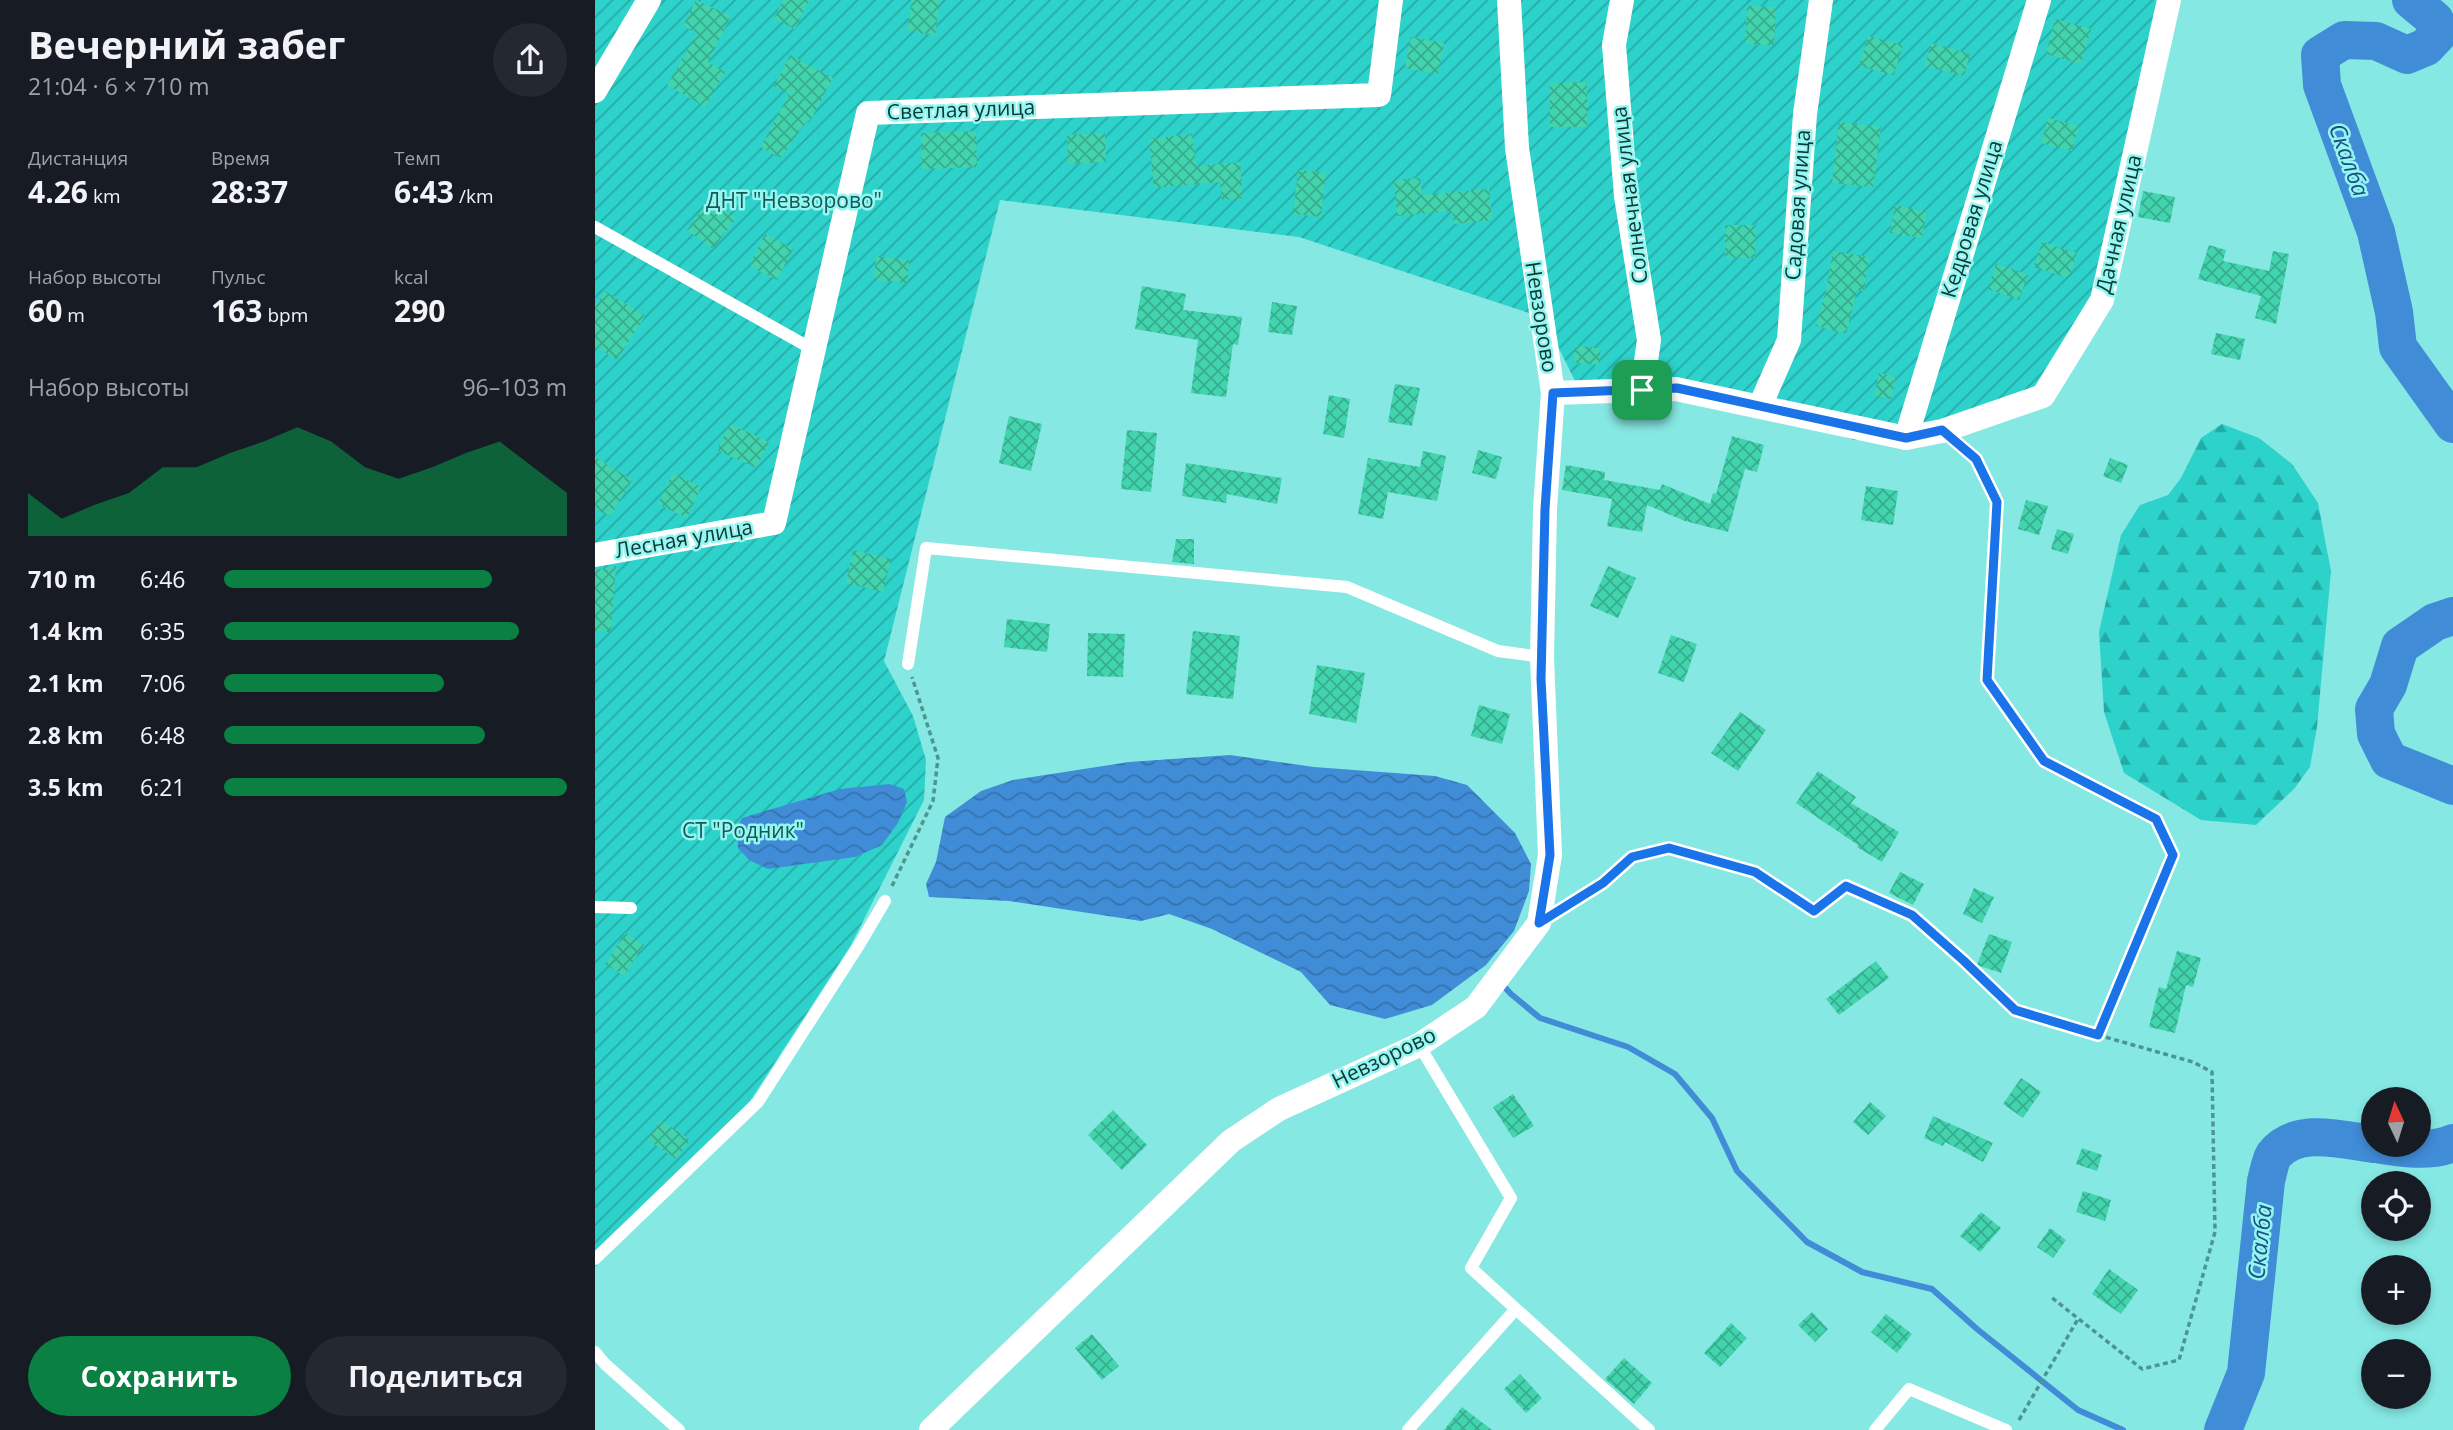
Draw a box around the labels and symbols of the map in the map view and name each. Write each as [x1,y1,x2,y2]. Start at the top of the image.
street label: Светлая улица [886,92,1036,126]
street label: Солнечная улица [1604,105,1654,285]
water label: Скалба [2322,119,2378,201]
street label: Садовая улица [1778,129,1816,281]
street label: Кедровая улица [1934,136,2008,301]
street label: Дачная улица [2088,152,2148,296]
park label: ДНТ "Невзорово" [706,186,882,214]
street label: Невзорово [1519,259,1565,374]
pin [1612,360,1672,420]
street label: Лесная улица [613,512,755,564]
park label: СТ "Родник" [682,816,804,844]
street label: Невзорово [1327,1020,1440,1094]
north arrow [2361,1087,2431,1157]
water label: Скалба [2239,1203,2279,1281]

